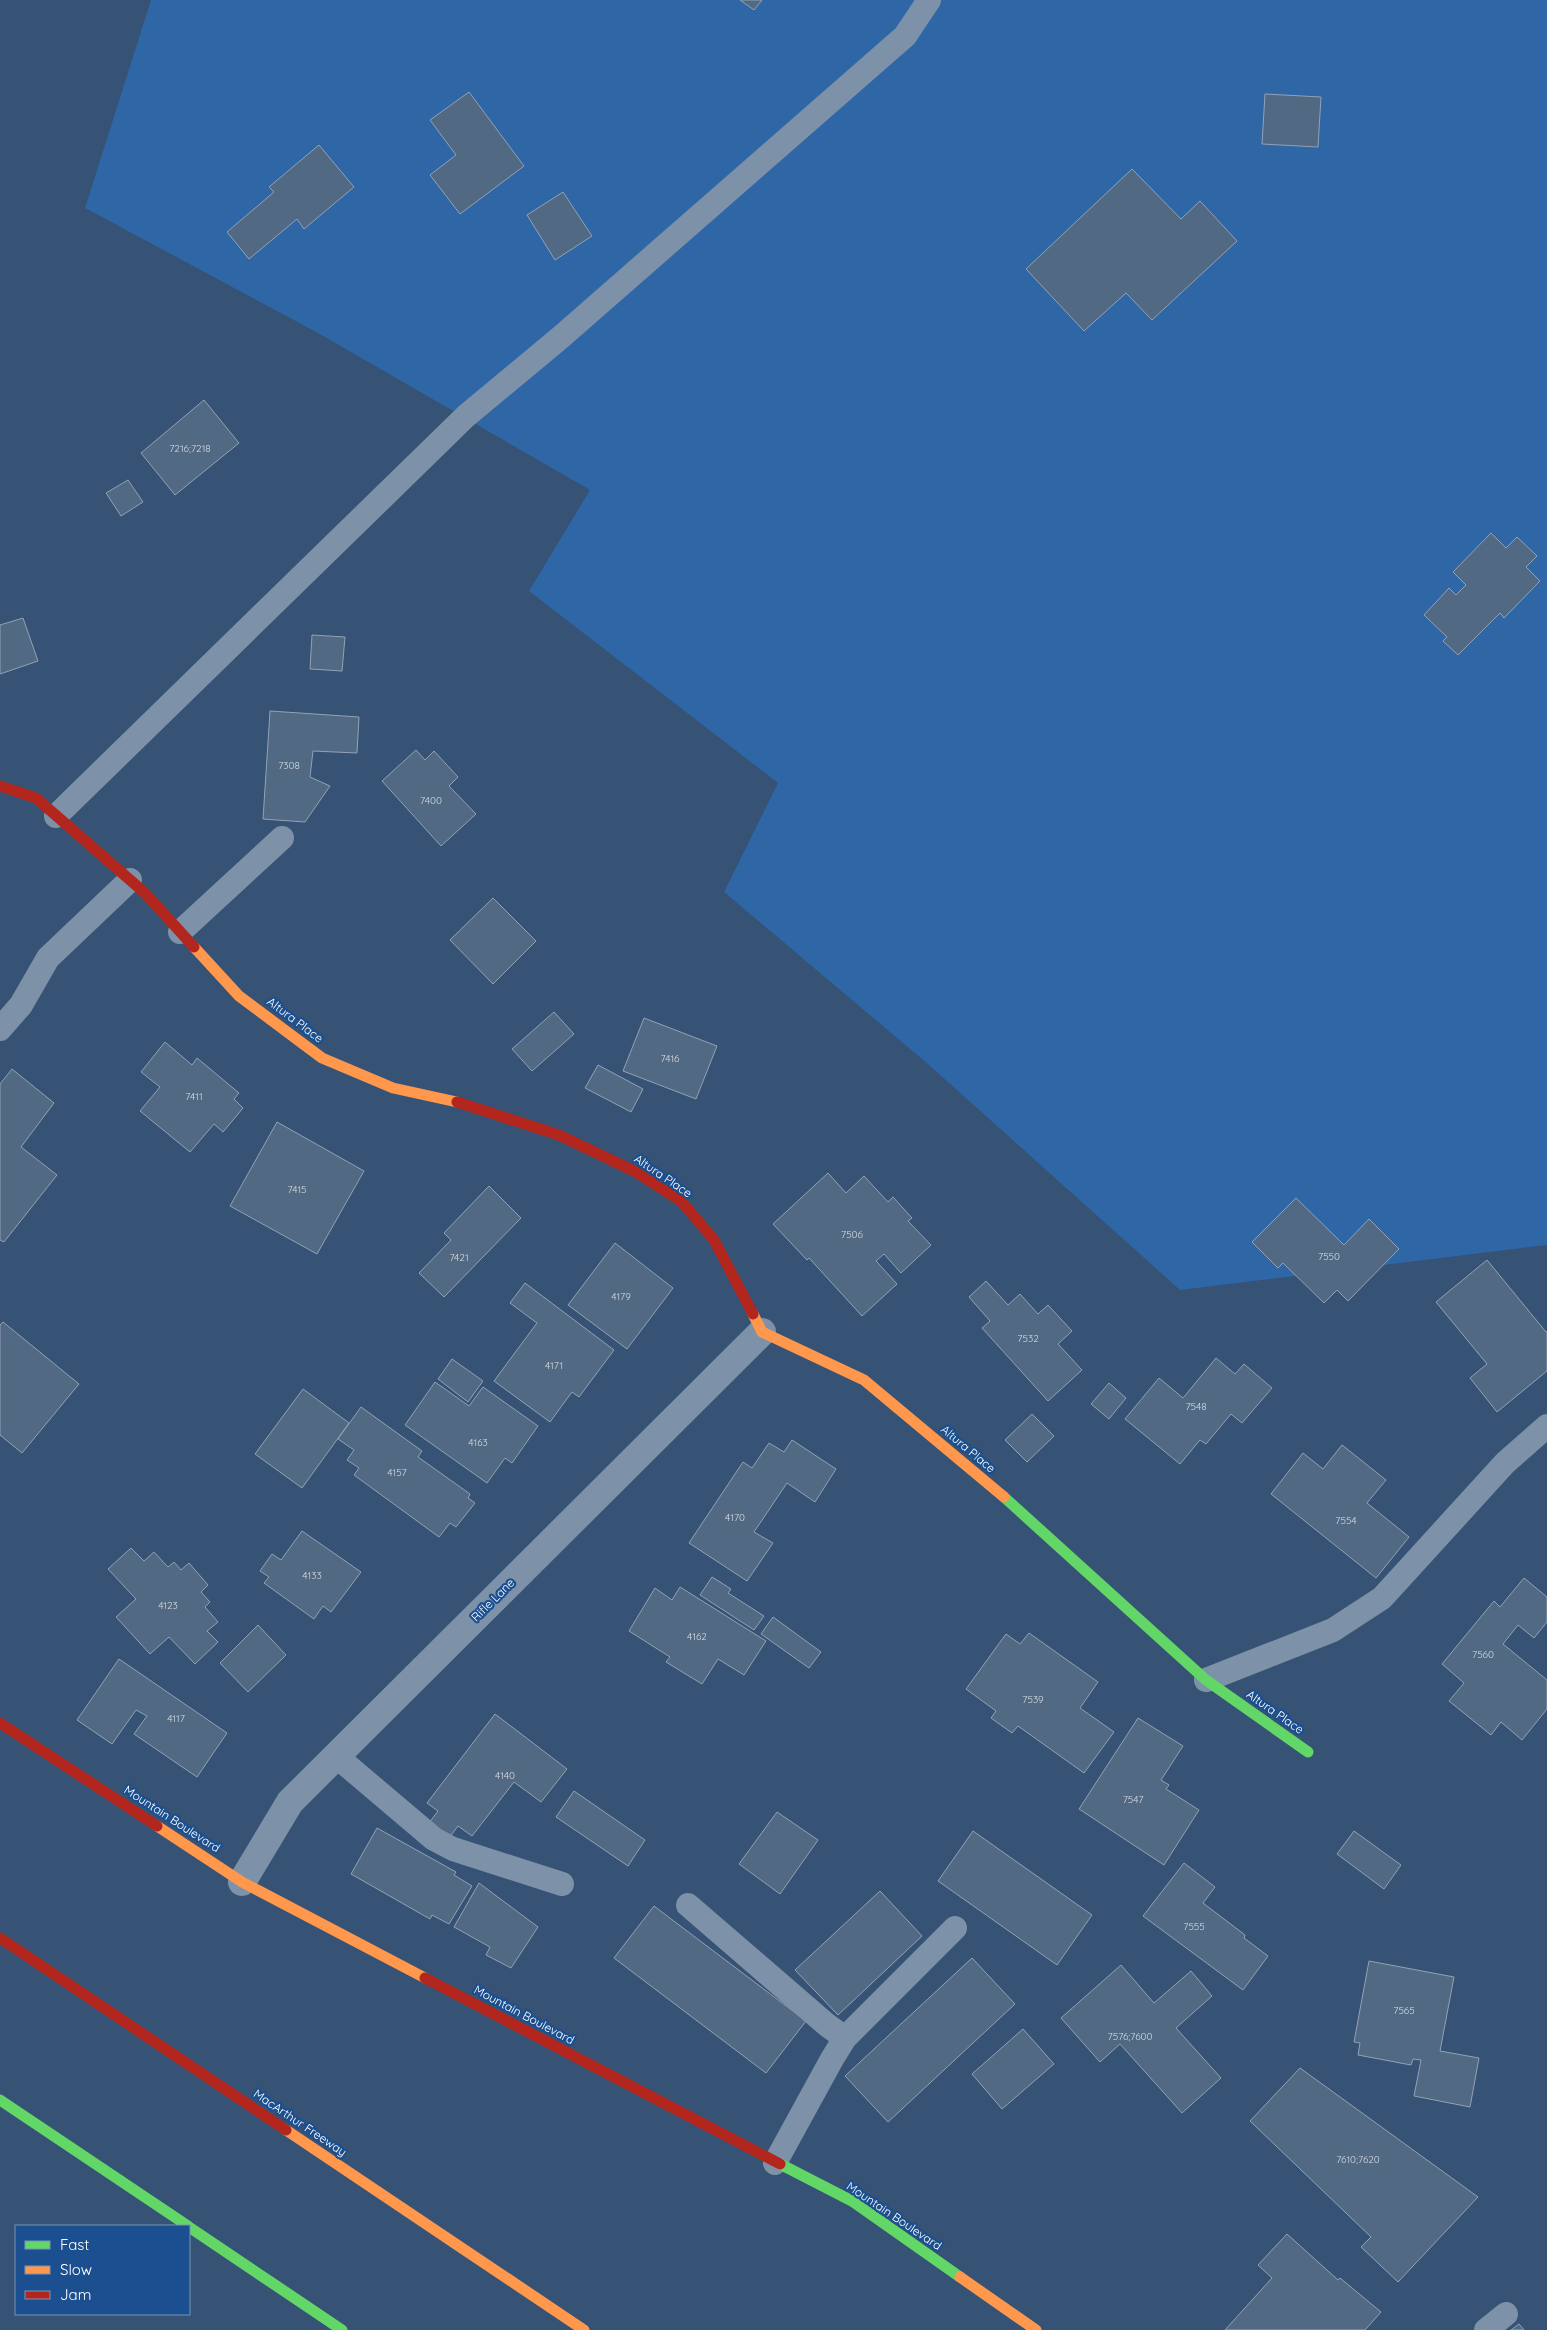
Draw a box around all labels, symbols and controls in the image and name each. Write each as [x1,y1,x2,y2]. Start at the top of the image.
house number: 7216;7218 [169,442,211,455]
house number: 7308 [278,759,300,772]
house number: 7400 [420,794,442,807]
street label: Altura Place [264,994,327,1046]
house number: 7416 [660,1052,680,1065]
house number: 7411 [185,1090,203,1103]
street label: Altura Place [631,1151,695,1201]
house number: 7415 [287,1183,307,1196]
house number: 7506 [841,1228,864,1241]
house number: 7550 [1318,1250,1340,1263]
house number: 7421 [449,1251,469,1264]
house number: 4179 [611,1290,631,1303]
house number: 7532 [1017,1332,1039,1345]
house number: 4171 [545,1359,563,1372]
house number: 7548 [1185,1400,1207,1413]
street label: Altura Place [938,1421,999,1476]
house number: 4163 [468,1436,488,1449]
house number: 4157 [387,1466,407,1479]
house number: 4170 [725,1511,745,1524]
house number: 7554 [1335,1514,1357,1527]
house number: 4133 [302,1569,322,1582]
street label: Rifle Lane [468,1575,518,1624]
house number: 4123 [158,1599,178,1612]
house number: 4162 [687,1630,707,1643]
house number: 7560 [1472,1648,1494,1661]
street label: Altura Place [1244,1686,1307,1737]
house number: 7539 [1022,1693,1044,1706]
house number: 4117 [167,1712,185,1725]
house number: 4140 [495,1769,515,1782]
street label: Mountain Boulevard [121,1782,223,1855]
house number: 7547 [1123,1793,1143,1806]
house number: 7555 [1183,1920,1205,1933]
street label: Mountain Boulevard [471,1982,577,2047]
house number: 7565 [1393,2004,1415,2017]
house number: 7576;7600 [1108,2030,1152,2043]
street label: MacArthur Freeway [251,2086,350,2159]
house number: 7610;7620 [1336,2153,1380,2166]
street label: Mountain Boulevard [844,2178,945,2253]
legend [15,2225,190,2315]
text: Fast [60,2235,89,2254]
text: Slow [60,2260,92,2279]
text: Jam [60,2285,91,2304]

